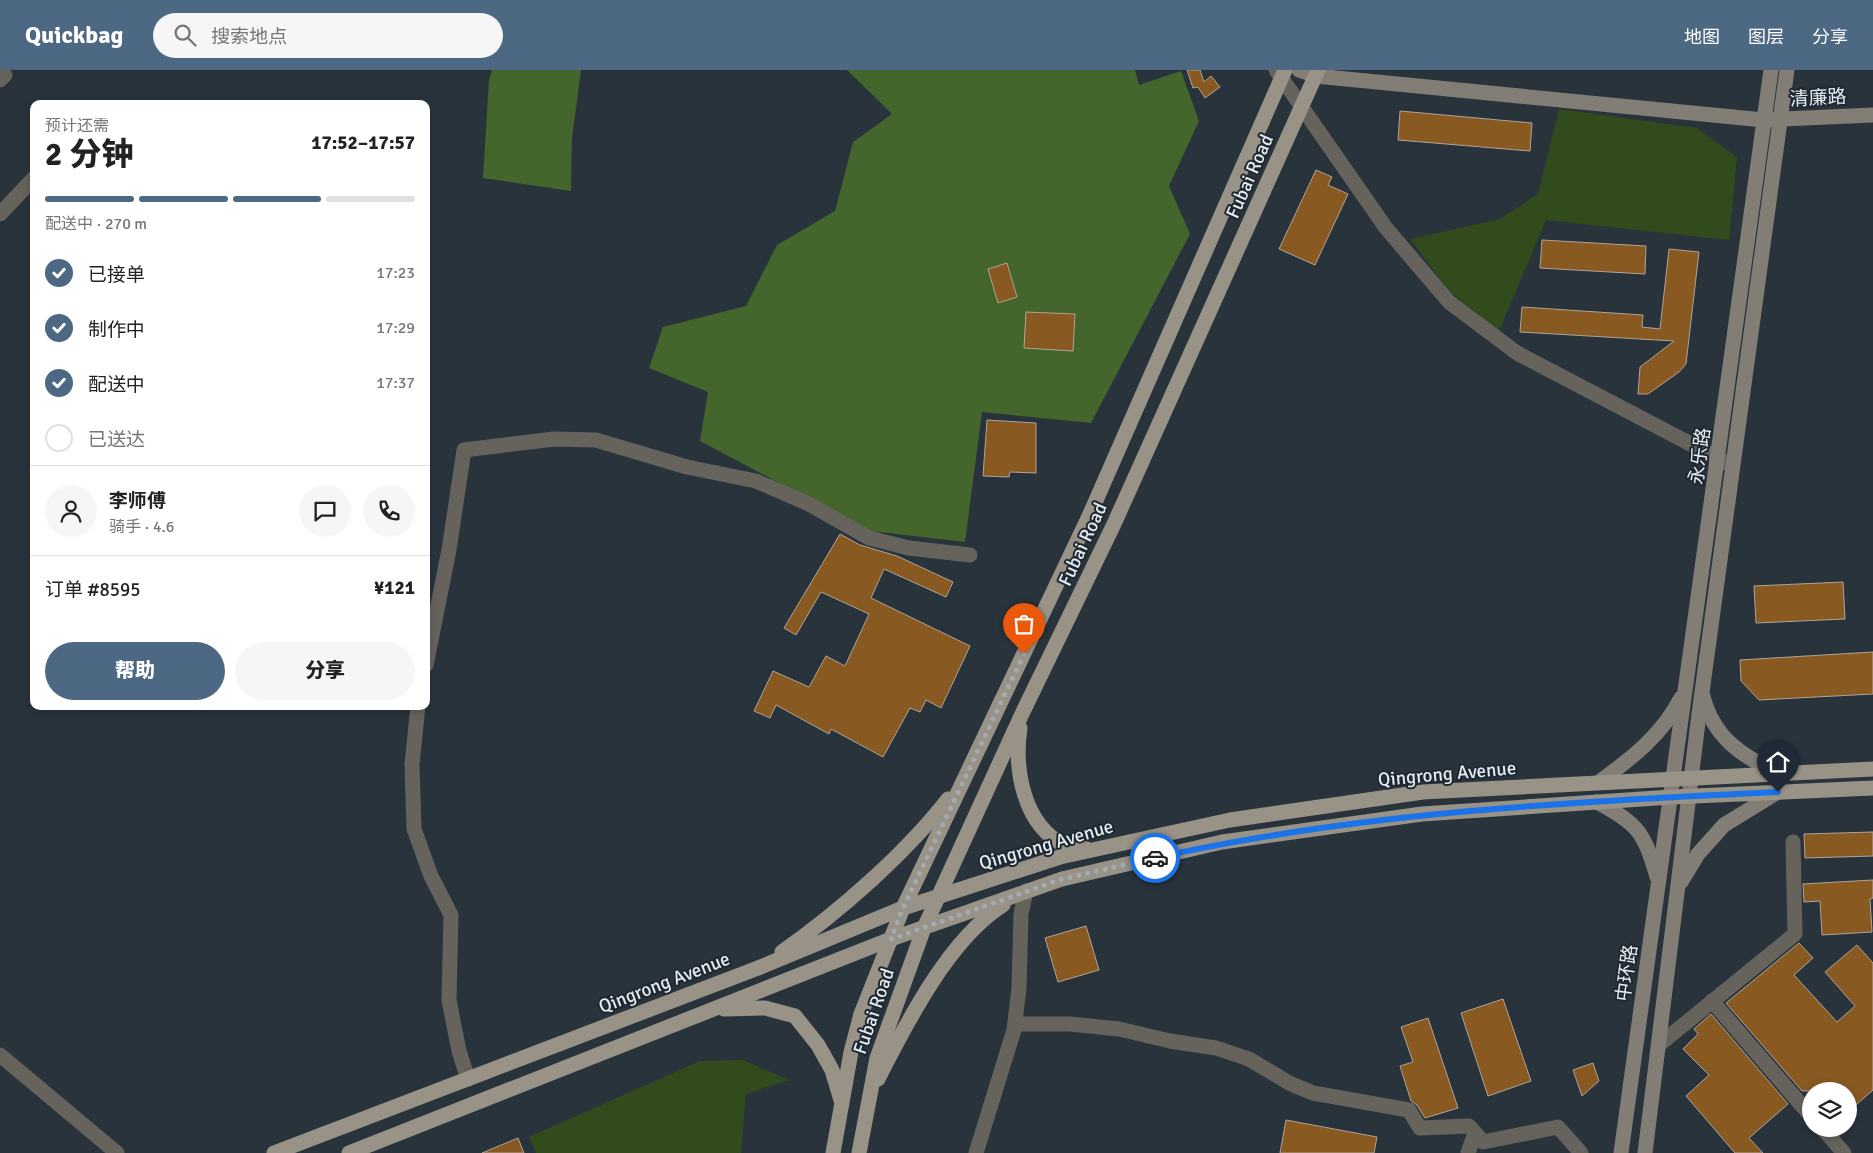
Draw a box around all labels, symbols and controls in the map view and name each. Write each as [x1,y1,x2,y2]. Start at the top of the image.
search box [153,13,503,58]
text: Quickbag [25,20,123,50]
icon: search [171,21,199,49]
text: 搜索地点 [211,25,287,49]
text: 地图 [1684,26,1720,48]
text: 图层 [1748,26,1784,48]
text: 分享 [1812,26,1848,48]
street label: 清廉路 [1789,85,1847,111]
text: 预计还需 [45,116,109,136]
text: 17:52–17:57 [311,131,415,155]
street label: Fubai Road [1221,131,1279,222]
text: 2 分钟 [45,135,133,174]
text: 配送中 · 270 m [45,214,147,234]
icon: check [45,259,73,287]
text: 已接单 [88,263,145,287]
text: 17:23 [376,263,415,283]
icon: check [45,314,73,342]
text: 制作中 [88,318,145,342]
text: 17:29 [376,318,415,338]
icon: check [45,369,73,397]
text: 配送中 [88,373,145,397]
text: 17:37 [376,373,415,393]
street label: 永乐路 [1684,426,1716,486]
text: 已送达 [88,428,145,452]
button: person [45,485,97,537]
button: chat [299,485,351,537]
button: phone [363,485,415,537]
text: 李师傅 [109,489,166,513]
street label: Fubai Road [1053,499,1113,590]
text: 骑手 · 4.6 [109,517,174,537]
text: ¥121 [374,576,415,600]
text: 订单 #8595 [45,578,140,602]
pin [1003,603,1045,654]
icon: bag [1010,610,1038,638]
button: 帮助 [45,642,225,700]
button: 分享 [235,642,415,700]
pin [1757,741,1799,792]
icon: home [1764,748,1792,776]
street label: Qingrong Avenue [1377,756,1517,792]
street label: Qingrong Avenue [976,814,1116,876]
courier [1130,833,1180,883]
icon: car [1141,844,1169,872]
street label: 中环路 [1611,943,1643,1003]
street label: Qingrong Avenue [595,947,733,1019]
street label: Fubai Road [848,965,900,1058]
map controls [1802,1082,1857,1137]
button: layers [1802,1082,1857,1137]

